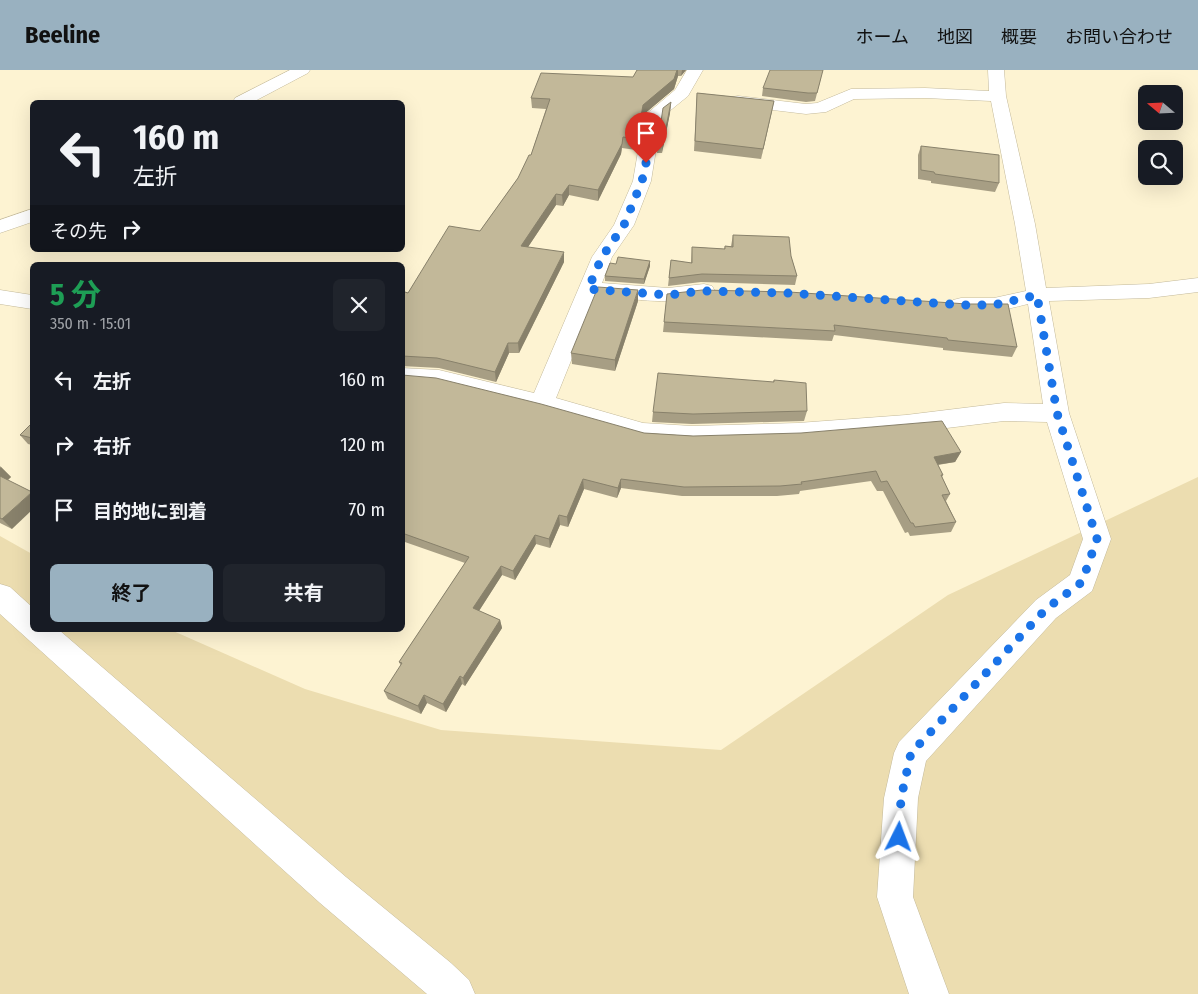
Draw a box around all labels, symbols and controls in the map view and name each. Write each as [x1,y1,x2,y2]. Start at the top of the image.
text: Beeline [25,21,100,49]
text: ホーム [856,26,909,48]
text: 地図 [937,26,973,48]
text: 概要 [1001,26,1037,48]
text: お問い合わせ [1065,26,1173,48]
north arrow [1138,85,1182,130]
map controls [1138,85,1183,185]
pin [625,112,667,163]
text: 160 m [133,116,219,158]
icon: arrive [632,119,660,147]
icon: left [50,120,115,185]
button: search [1138,140,1183,185]
text: 左折 [133,163,177,190]
icon: right [117,215,145,243]
text: その先 [50,220,107,243]
text: 5 分 [50,277,101,313]
button: close [333,279,385,331]
text: 350 m · 15:01 [50,314,131,333]
icon: left [50,366,78,394]
text: 160 m [339,368,385,391]
text: 左折 [93,370,131,393]
icon: right [50,431,78,459]
text: 120 m [340,433,385,456]
text: 右折 [93,435,131,458]
icon: arrive [50,496,78,524]
text: 70 m [349,498,385,521]
text: 目的地に到着 [93,500,207,523]
button: 終了 [50,564,213,622]
button: 共有 [223,564,385,622]
position arrow [872,810,924,862]

